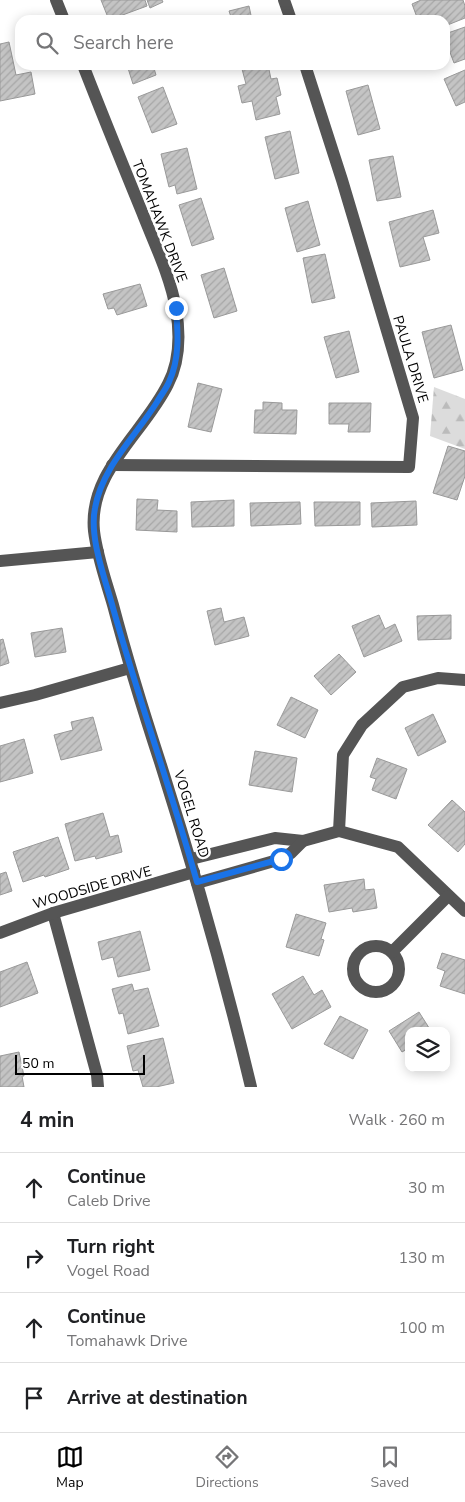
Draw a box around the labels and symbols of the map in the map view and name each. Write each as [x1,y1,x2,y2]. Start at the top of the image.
street label: TOMAHAWK DRIVE [127,157,192,285]
route end [165,297,188,320]
street label: PAULA DRIVE [388,313,433,405]
street label: VOGEL ROAD [169,767,214,860]
route start [270,848,293,871]
street label: WOODSIDE DRIVE [31,861,154,914]
scale bar [15,1052,145,1075]

